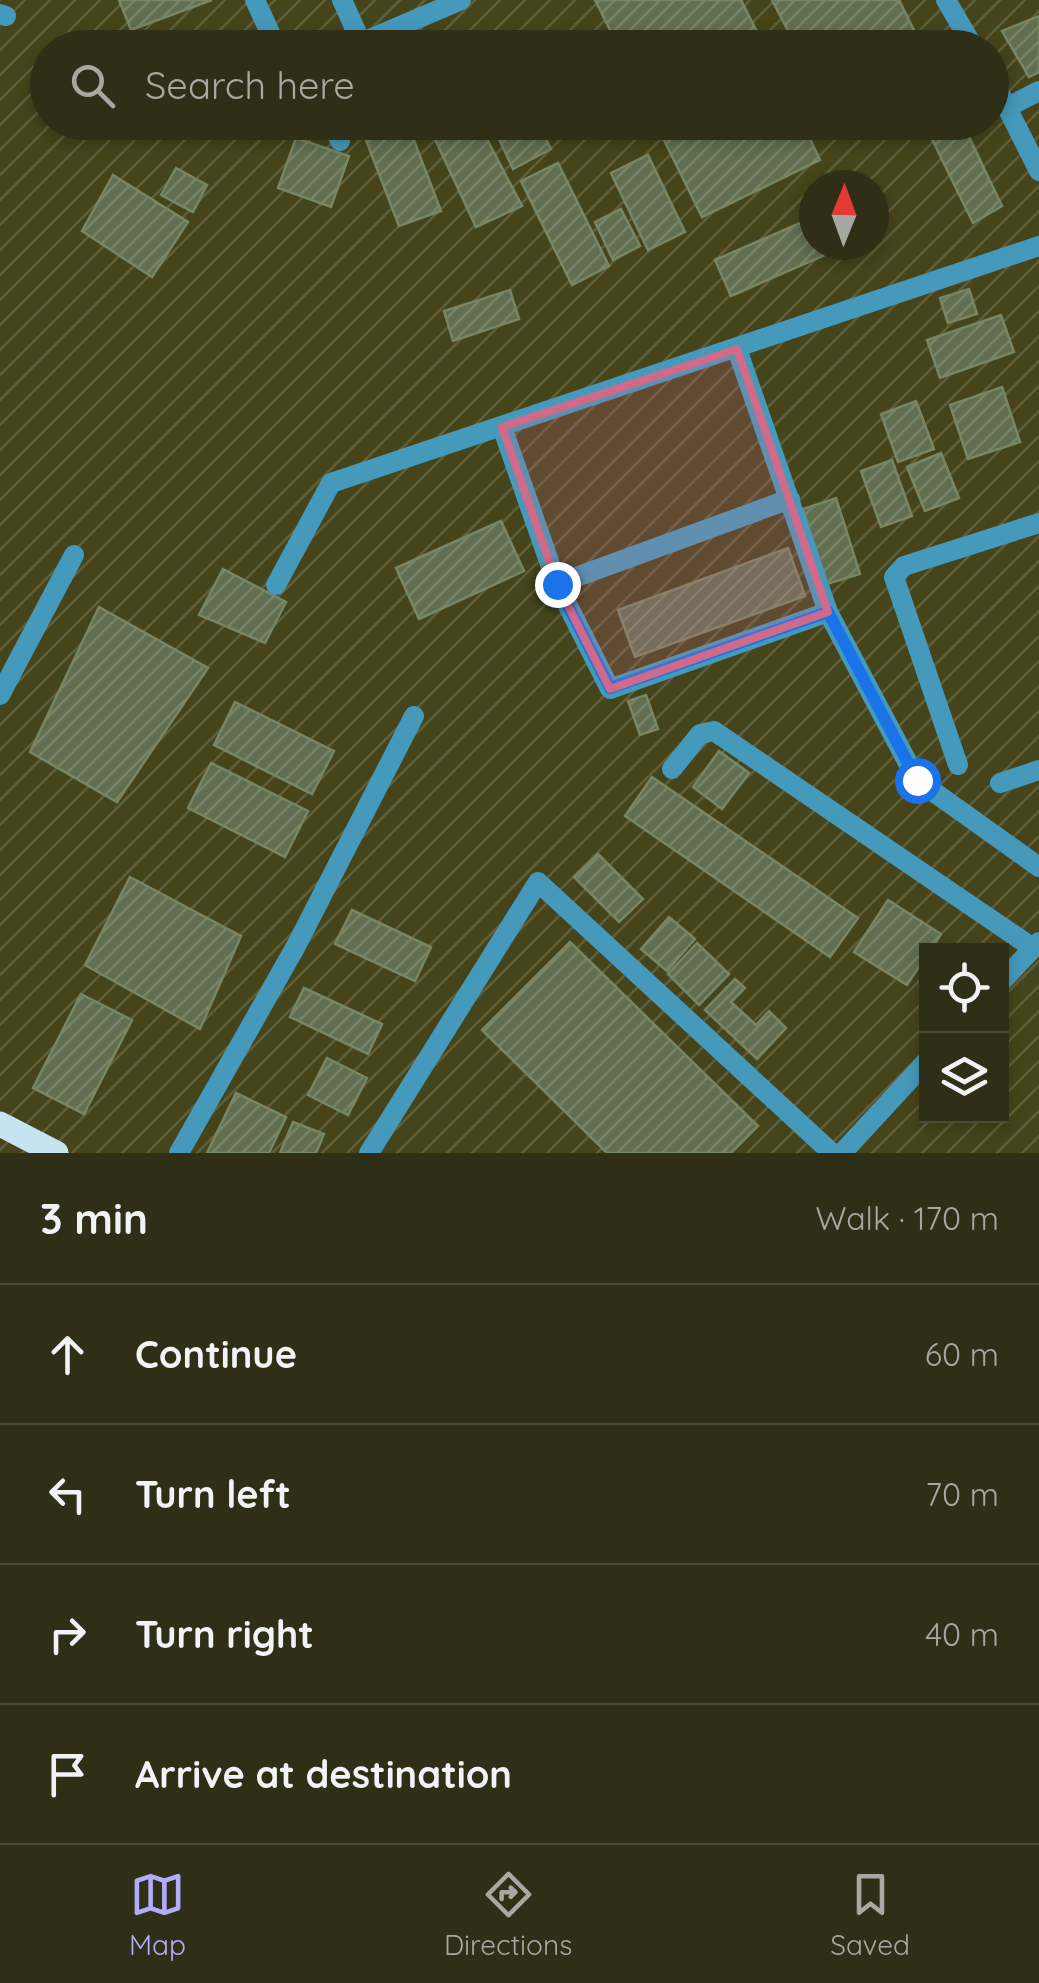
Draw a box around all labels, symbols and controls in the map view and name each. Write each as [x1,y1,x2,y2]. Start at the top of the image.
search box [30,30,1009,140]
icon: search [65,58,120,113]
text: Search here [145,61,355,109]
north arrow [799,170,889,260]
route end [535,562,581,608]
route start [895,758,941,804]
map controls [919,943,1009,1123]
button: locate [919,943,1009,1033]
button: layers [919,1033,1009,1123]
text: 3 min [40,1192,148,1245]
text: Walk · 170 m [816,1198,999,1238]
icon: ahead [40,1327,95,1382]
text: Continue [135,1330,297,1378]
text: 60 m [925,1334,999,1374]
icon: left [40,1467,95,1522]
text: Turn left [135,1470,291,1518]
text: 70 m [926,1474,999,1514]
icon: right [40,1607,95,1662]
text: Turn right [135,1610,314,1658]
text: 40 m [925,1614,999,1654]
icon: arrive [40,1747,95,1802]
text: Arrive at destination [135,1750,512,1798]
tab: Map [129,1867,186,1962]
tab: Directions [444,1867,572,1962]
tab: Saved [830,1867,910,1962]

